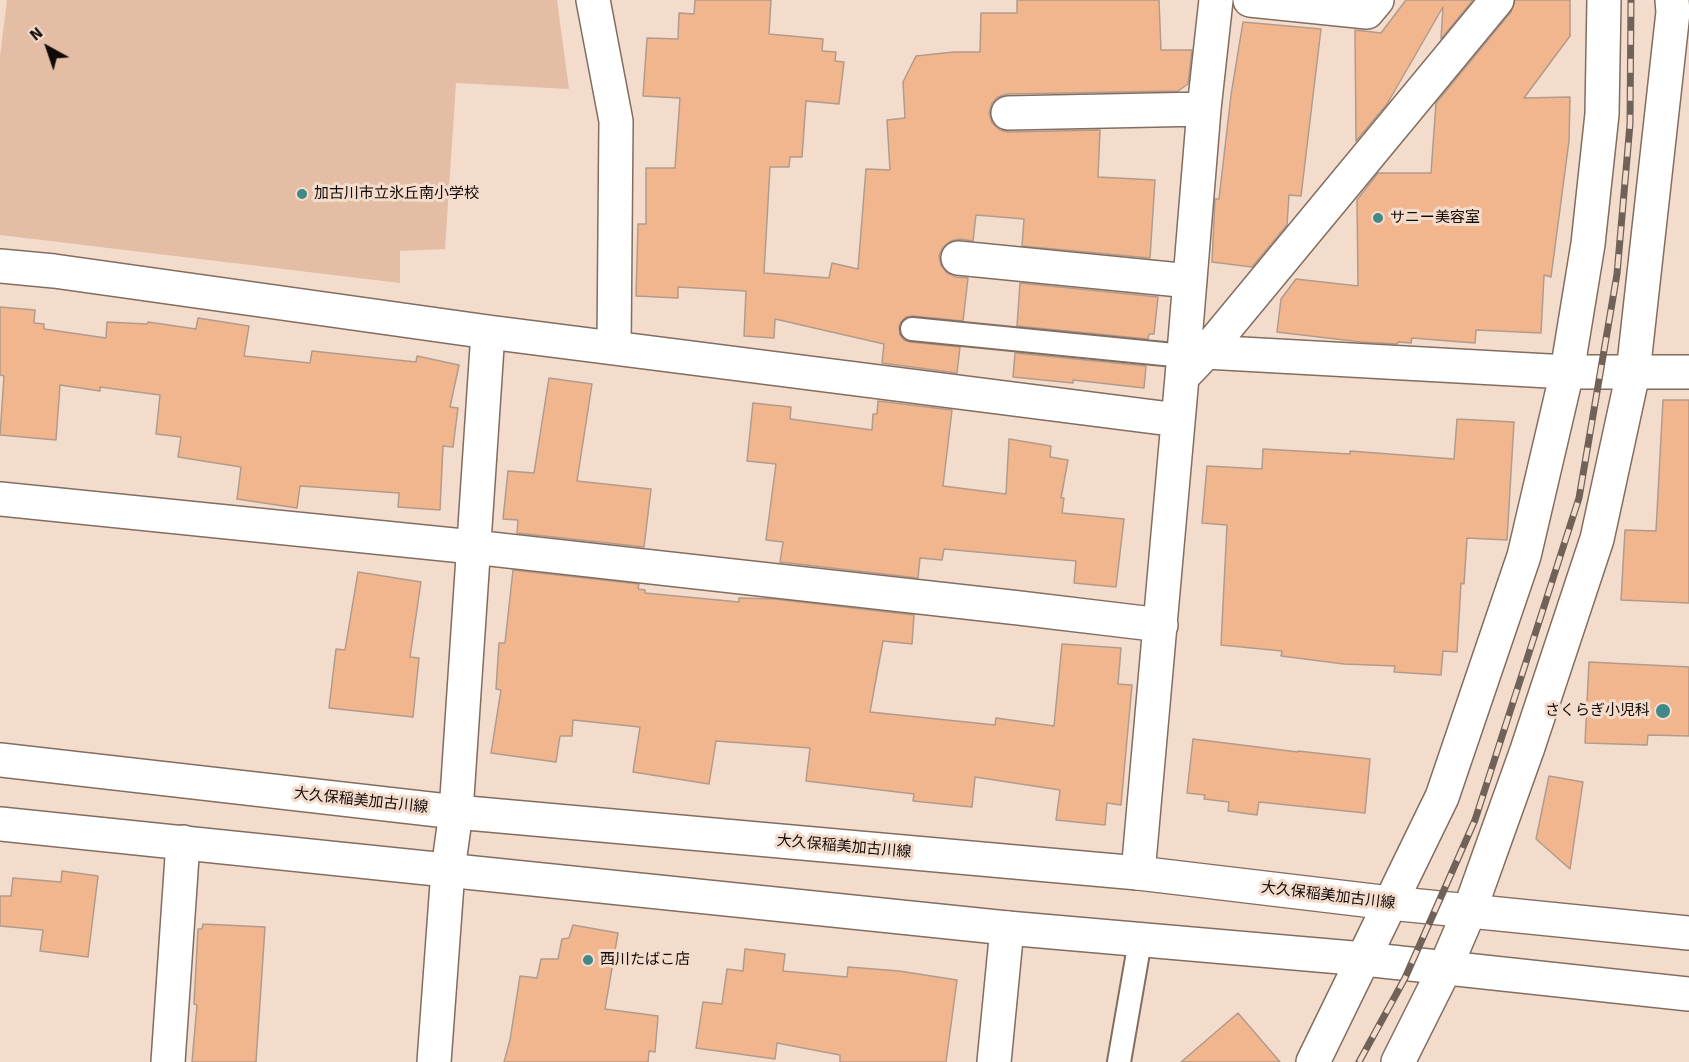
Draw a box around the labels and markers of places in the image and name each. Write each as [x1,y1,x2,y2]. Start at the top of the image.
place label: 加古川市立氷丘南小学校 [314,185,479,203]
marker: 加古川市立氷丘南小学校 [295,187,309,201]
place label: サニー美容室 [1390,209,1480,227]
marker: サニー美容室 [1371,211,1385,225]
place label: さくらぎ小児科 [1545,702,1650,720]
marker: さくらぎ小児科 [1654,702,1672,720]
place label: 西川たばこ店 [600,951,690,969]
marker: 西川たばこ店 [581,953,595,967]

